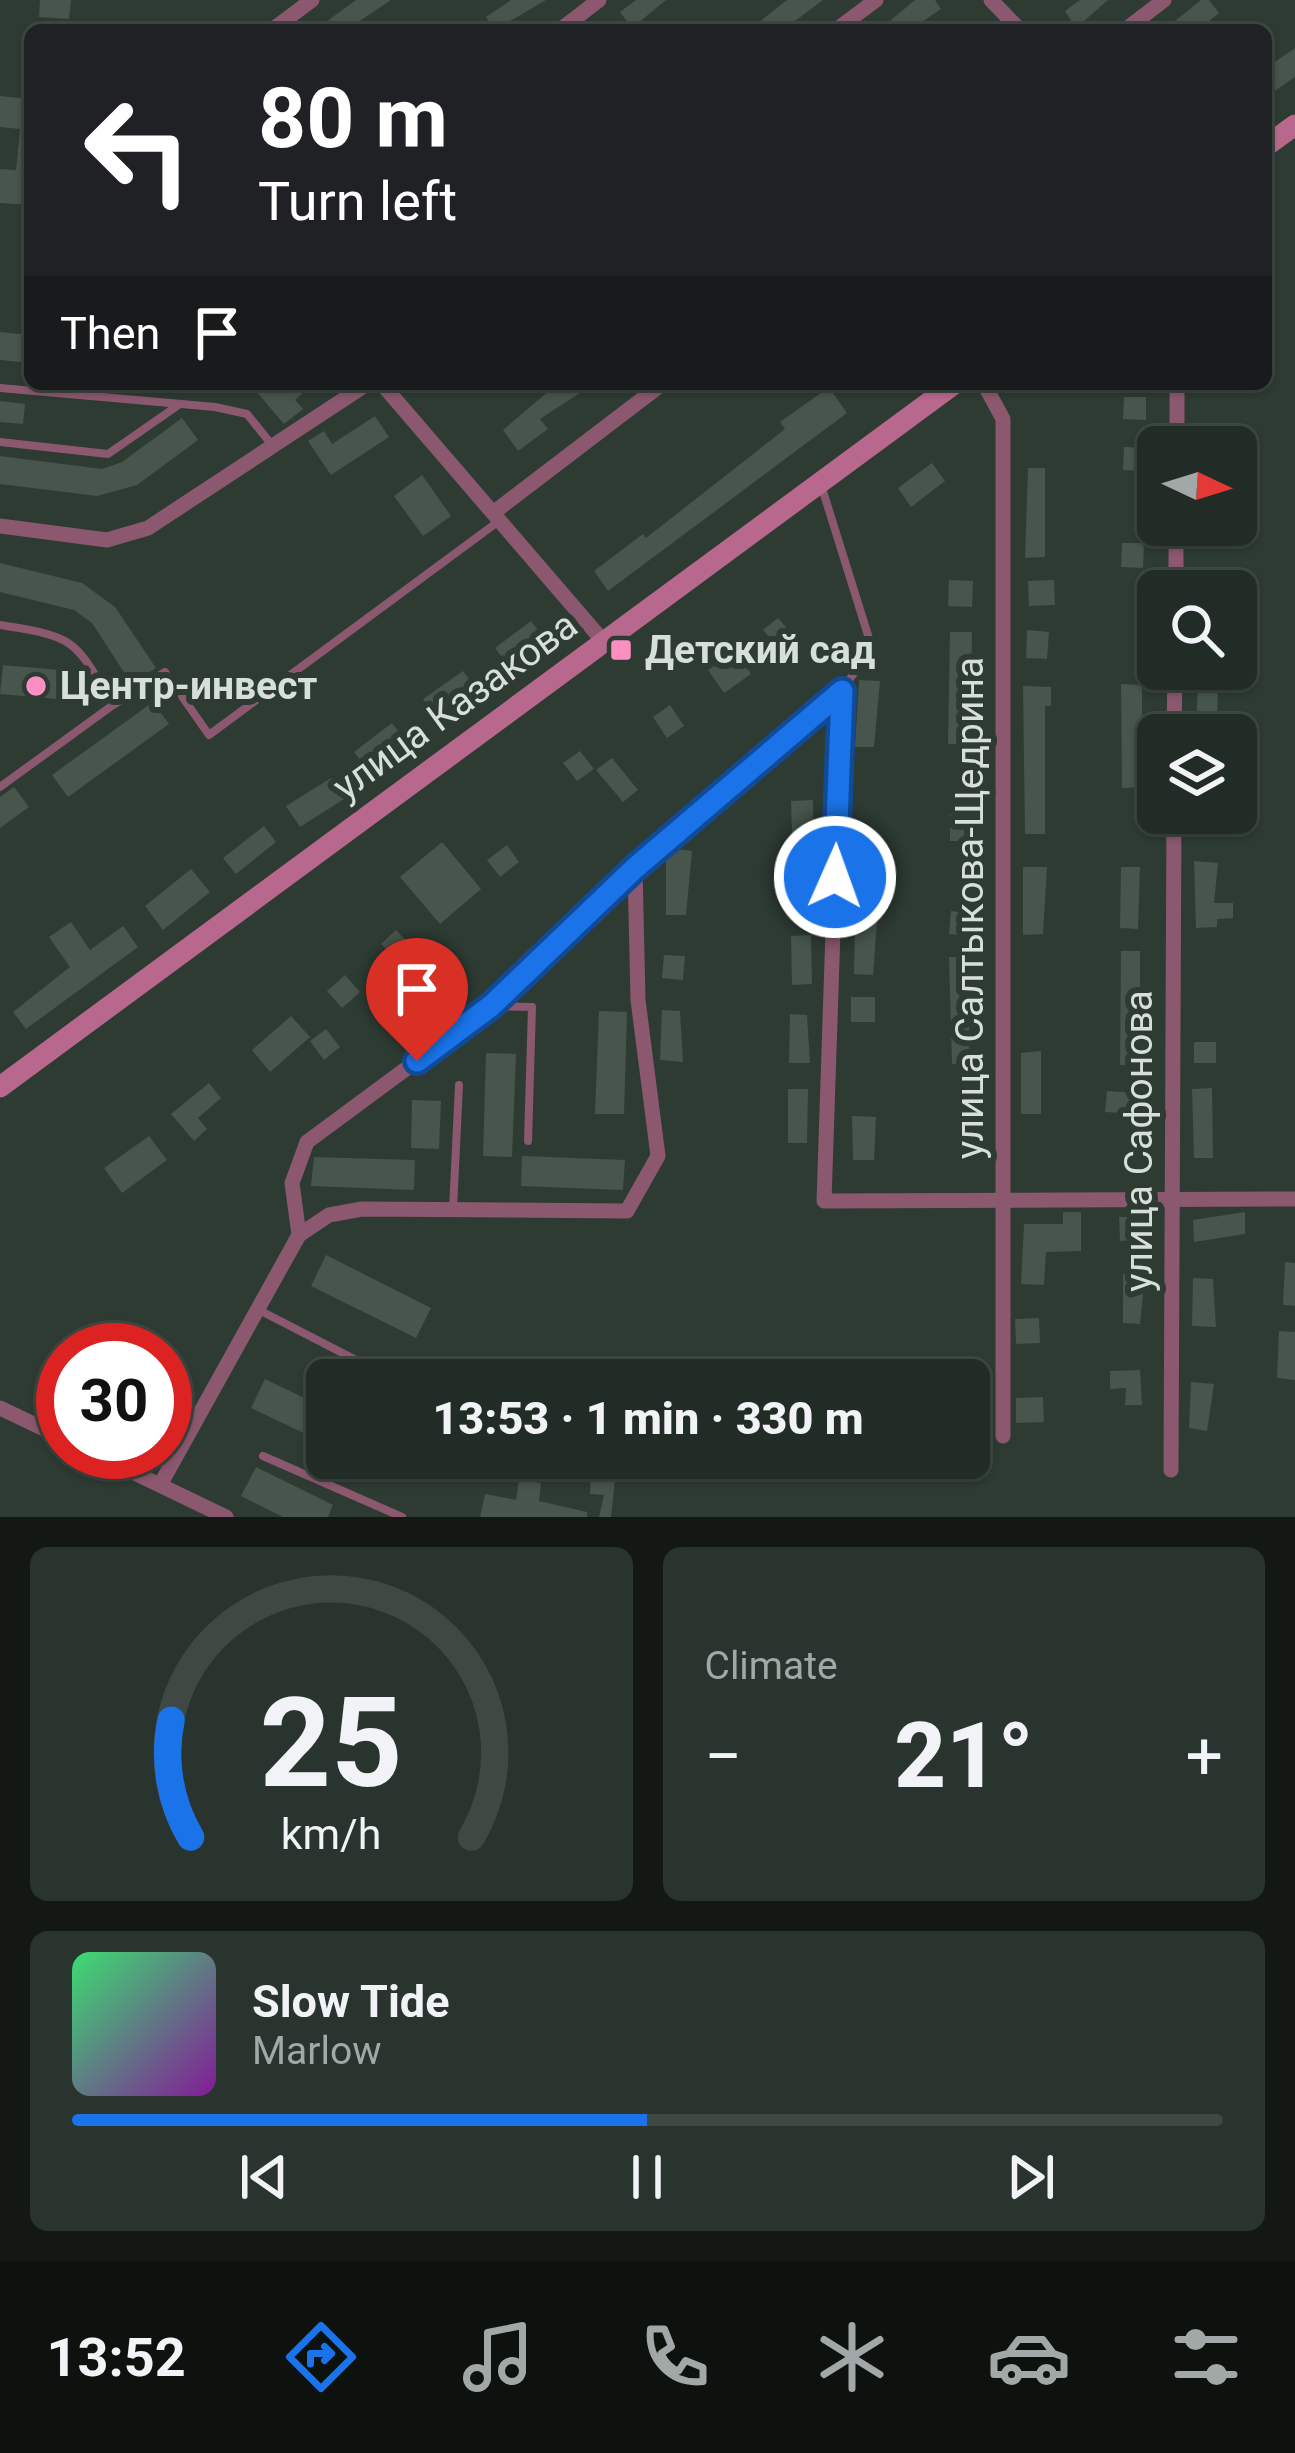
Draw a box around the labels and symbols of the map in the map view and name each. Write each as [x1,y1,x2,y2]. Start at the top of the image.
north arrow [1137,426,1257,546]
street label: улица Казакова [324,602,586,810]
place label: Детский сад [645,627,875,673]
marker: Детский сад [608,637,634,663]
street label: улица Салтыкова-Щедрина [947,657,993,1159]
place label: Центр-инвест [60,663,318,709]
marker: Центр-инвест [23,673,49,699]
position arrow [772,814,898,940]
pin [366,938,468,1061]
street label: улица Сафонова [1116,990,1162,1292]
speed limit sign: 30 [36,1323,192,1479]

